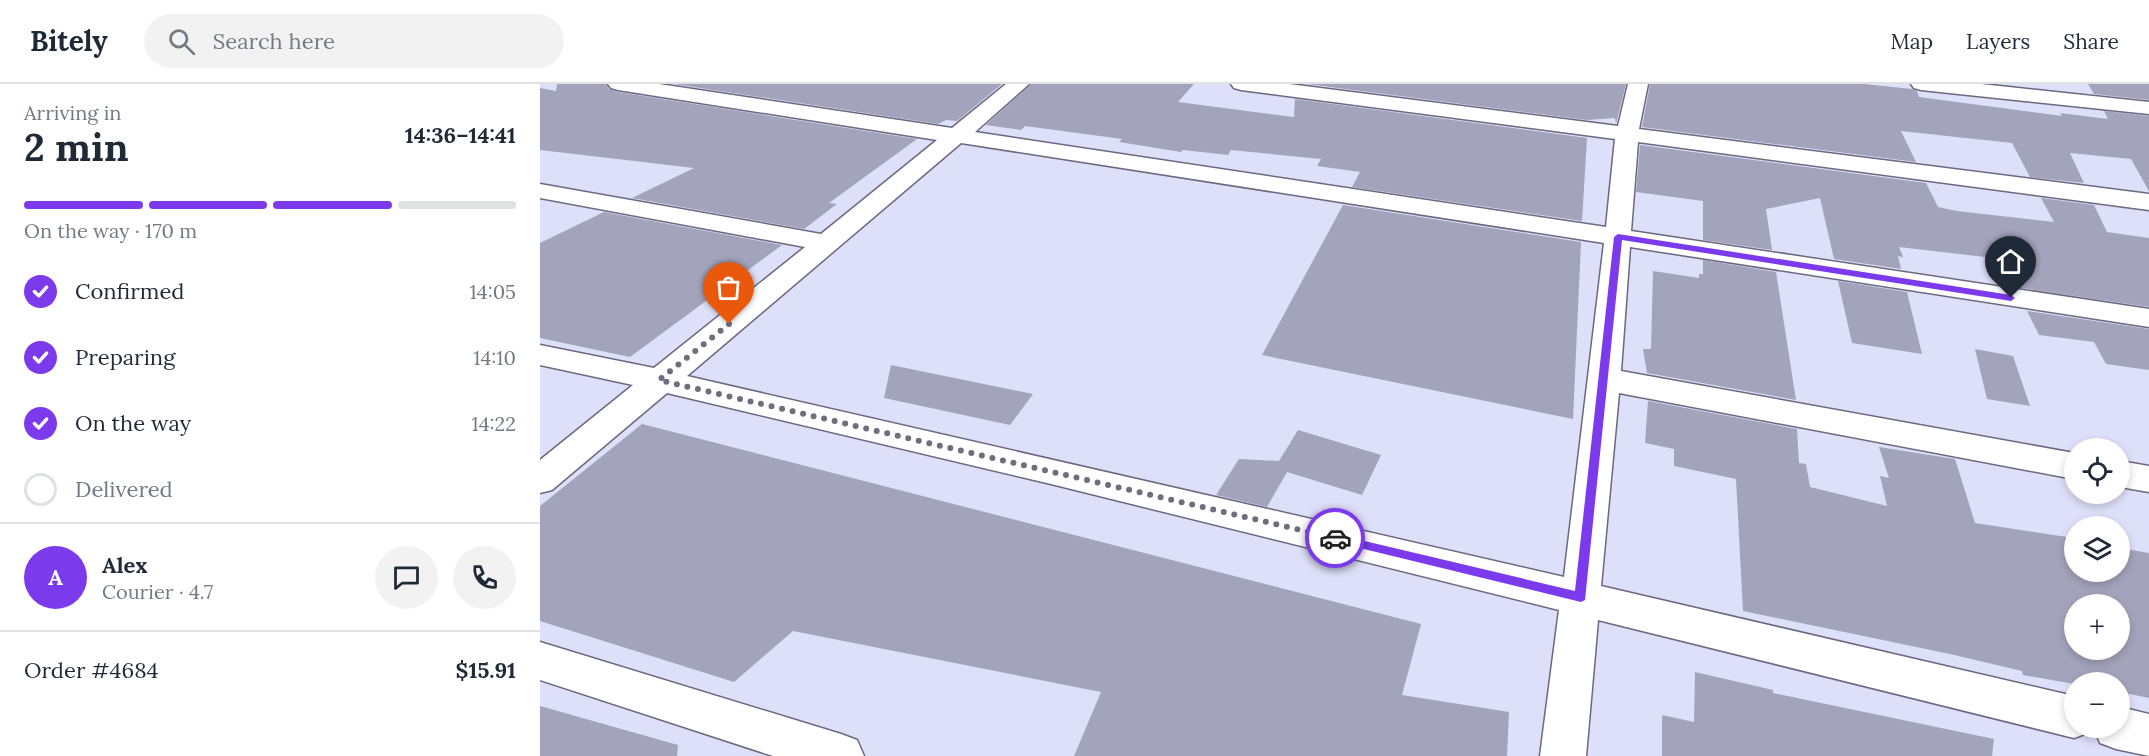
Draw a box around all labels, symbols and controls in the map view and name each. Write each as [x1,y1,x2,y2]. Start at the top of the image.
search box [144,14,564,68]
text: Bitely [30,23,108,59]
icon: search [165,25,198,58]
text: Search here [213,27,335,55]
text: Map [1890,28,1933,55]
text: Layers [1966,28,2030,55]
text: Share [2063,28,2119,55]
text: Arriving in [24,100,121,125]
text: 14:36–14:41 [405,121,516,149]
text: 2 min [24,122,129,172]
text: On the way · 170 m [24,218,197,243]
pin [1985,236,2036,298]
icon: home [1994,245,2027,278]
pin [703,262,754,324]
icon: bag [712,271,745,304]
icon: check [24,275,57,308]
text: Confirmed [75,277,184,305]
text: 14:05 [470,279,516,304]
icon: check [24,341,57,374]
text: Preparing [75,343,175,371]
text: 14:10 [473,345,516,370]
icon: check [24,407,57,440]
text: On the way [75,409,191,437]
text: 14:22 [471,411,516,436]
map controls [2064,438,2130,738]
button: locate [2064,438,2130,504]
text: Delivered [75,475,173,503]
courier [1305,508,1365,568]
button: layers [2064,516,2130,582]
icon: car [1319,522,1352,555]
button: chat [375,546,438,609]
button: phone [453,546,516,609]
text: Alex [102,551,147,579]
text: A [48,563,63,591]
text: Courier · 4.7 [102,579,213,604]
button: + [2064,594,2130,660]
text: Order #4684 [24,656,158,684]
text: $15.91 [456,656,516,684]
button: − [2064,672,2130,738]

